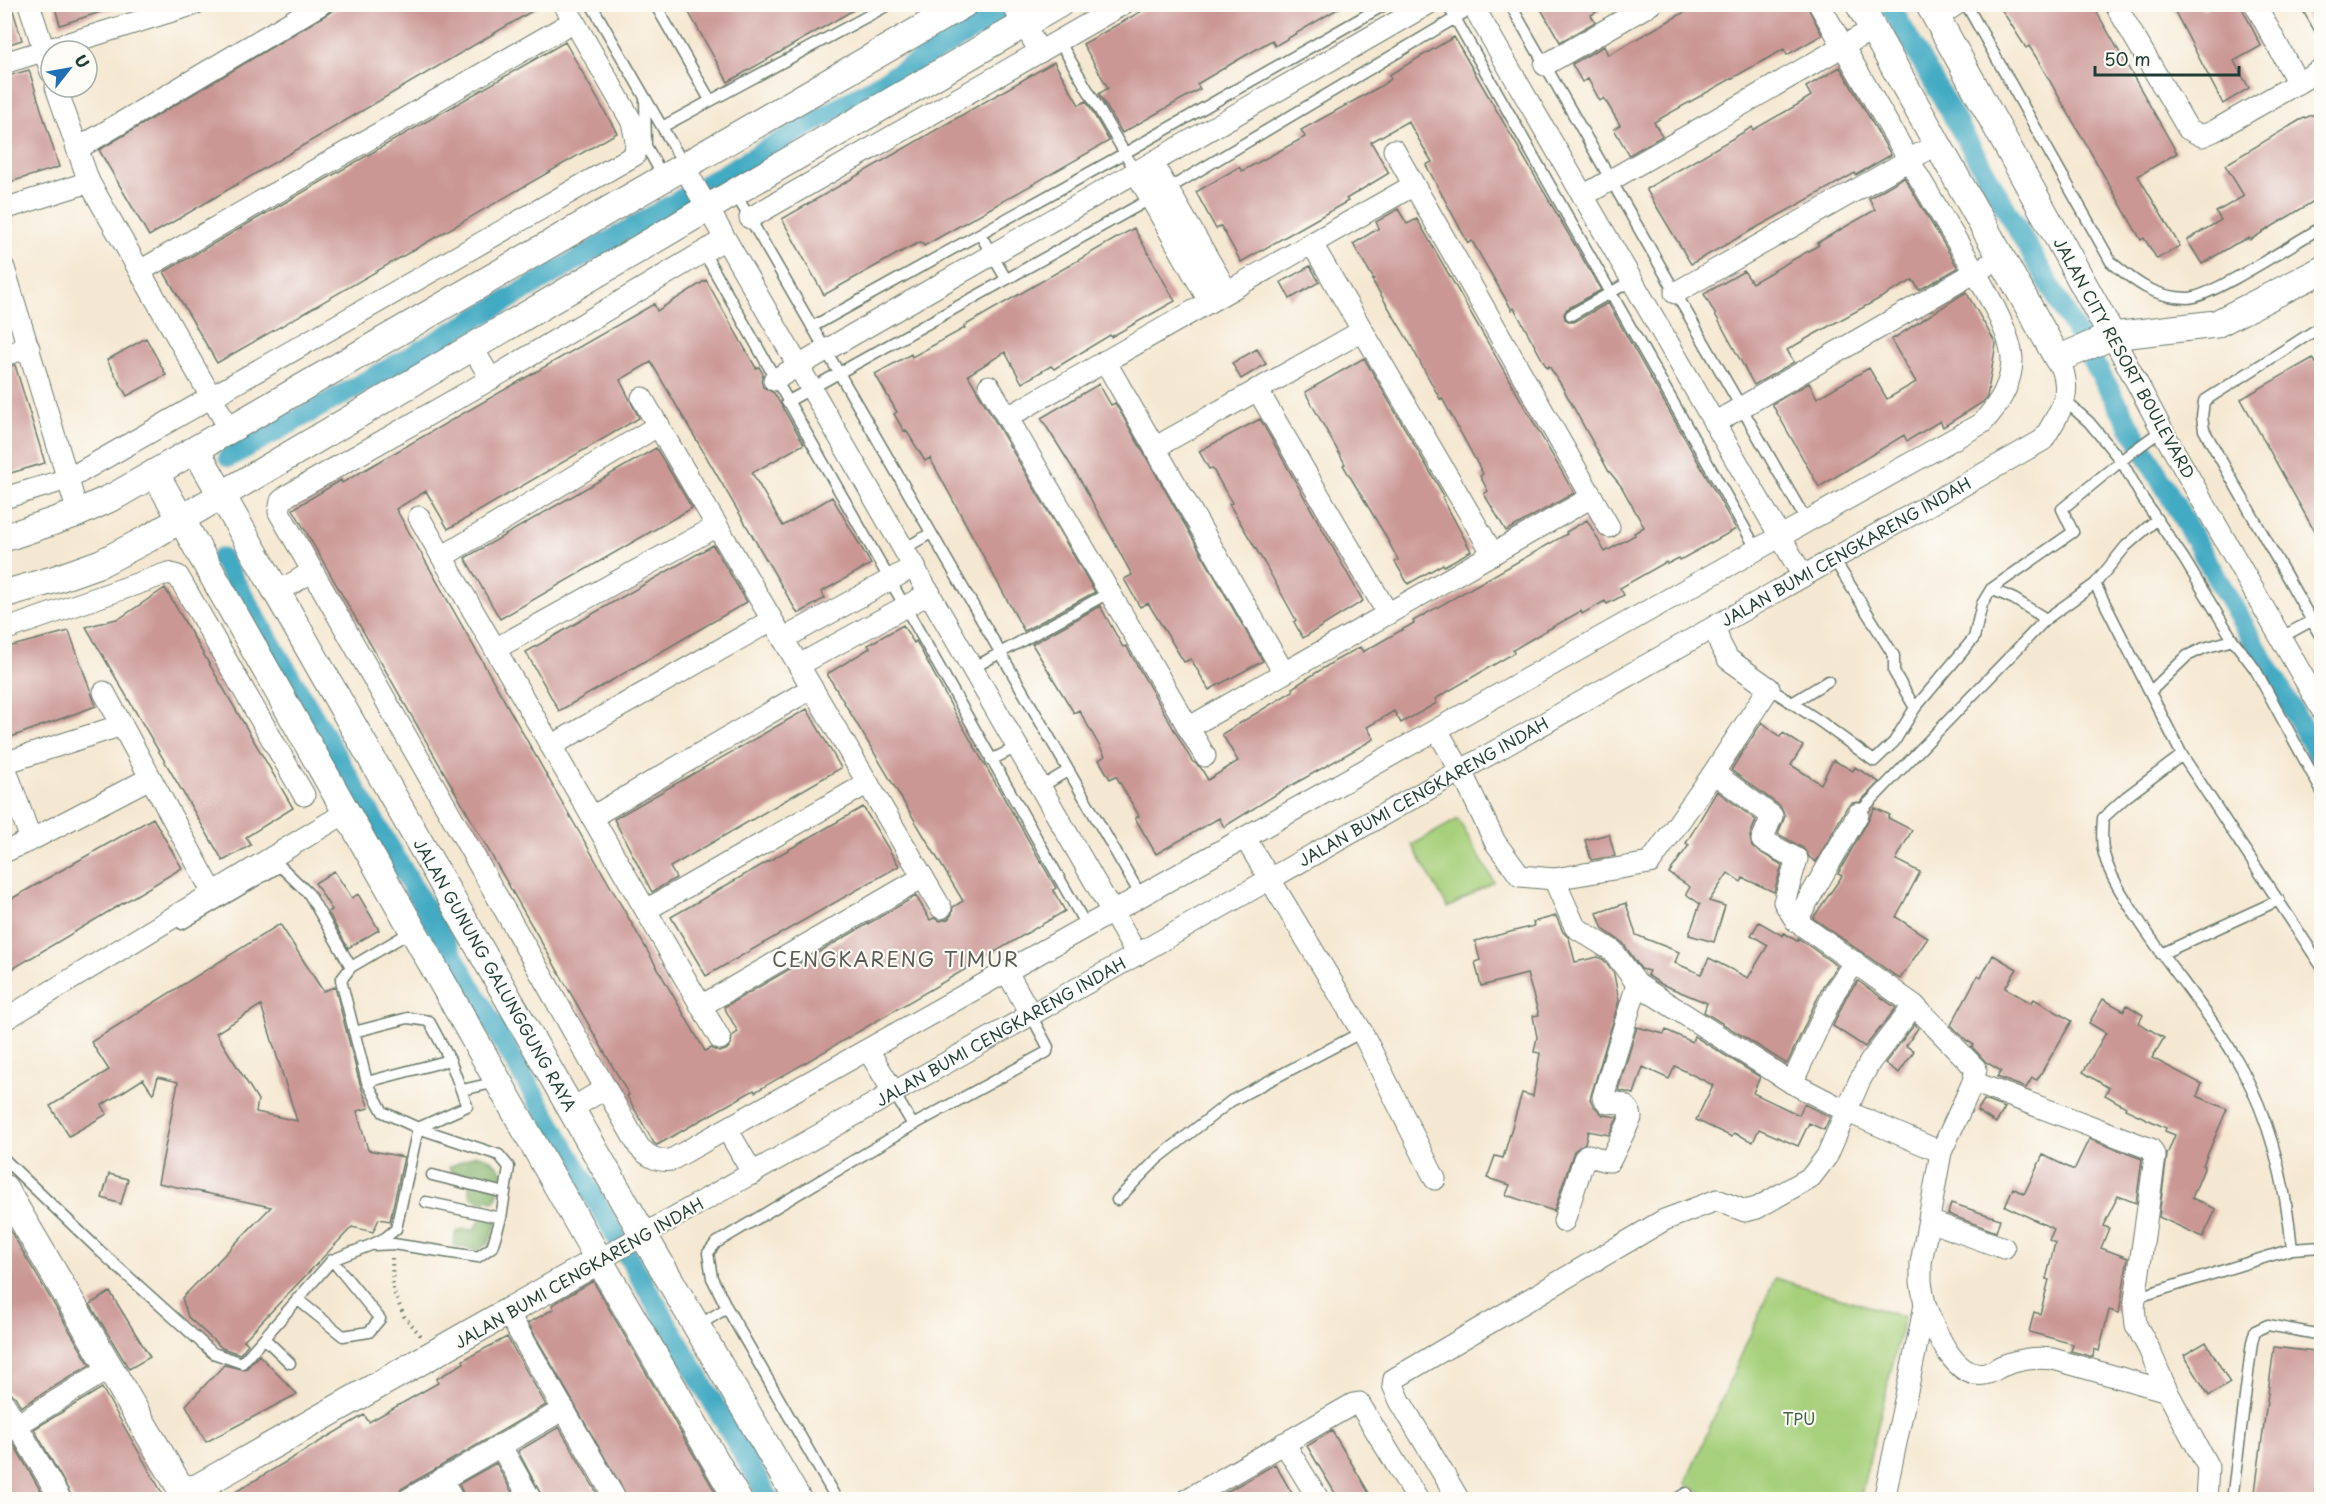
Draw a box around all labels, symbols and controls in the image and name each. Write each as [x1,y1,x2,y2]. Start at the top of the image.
north arrow [39,39,99,99]
scale bar [2095,39,2239,77]
text: 50 m [2104,45,2151,72]
text: U [69,49,96,72]
street label: JALAN CITY RESORT BOULEVARD [2048,232,2201,483]
street label: JALAN BUMI CENGKARENG INDAH [1716,470,1975,632]
street label: JALAN BUMI CENGKARENG INDAH [1293,710,1552,872]
street label: JALAN GUNUNG GALUNGGUNG RAYA [409,834,583,1115]
district label: CENGKARENG TIMUR [772,944,1020,974]
street label: JALAN BUMI CENGKARENG INDAH [871,950,1130,1112]
street label: JALAN BUMI CENGKARENG INDAH [450,1191,707,1354]
park label: TPU [1782,1406,1816,1430]

